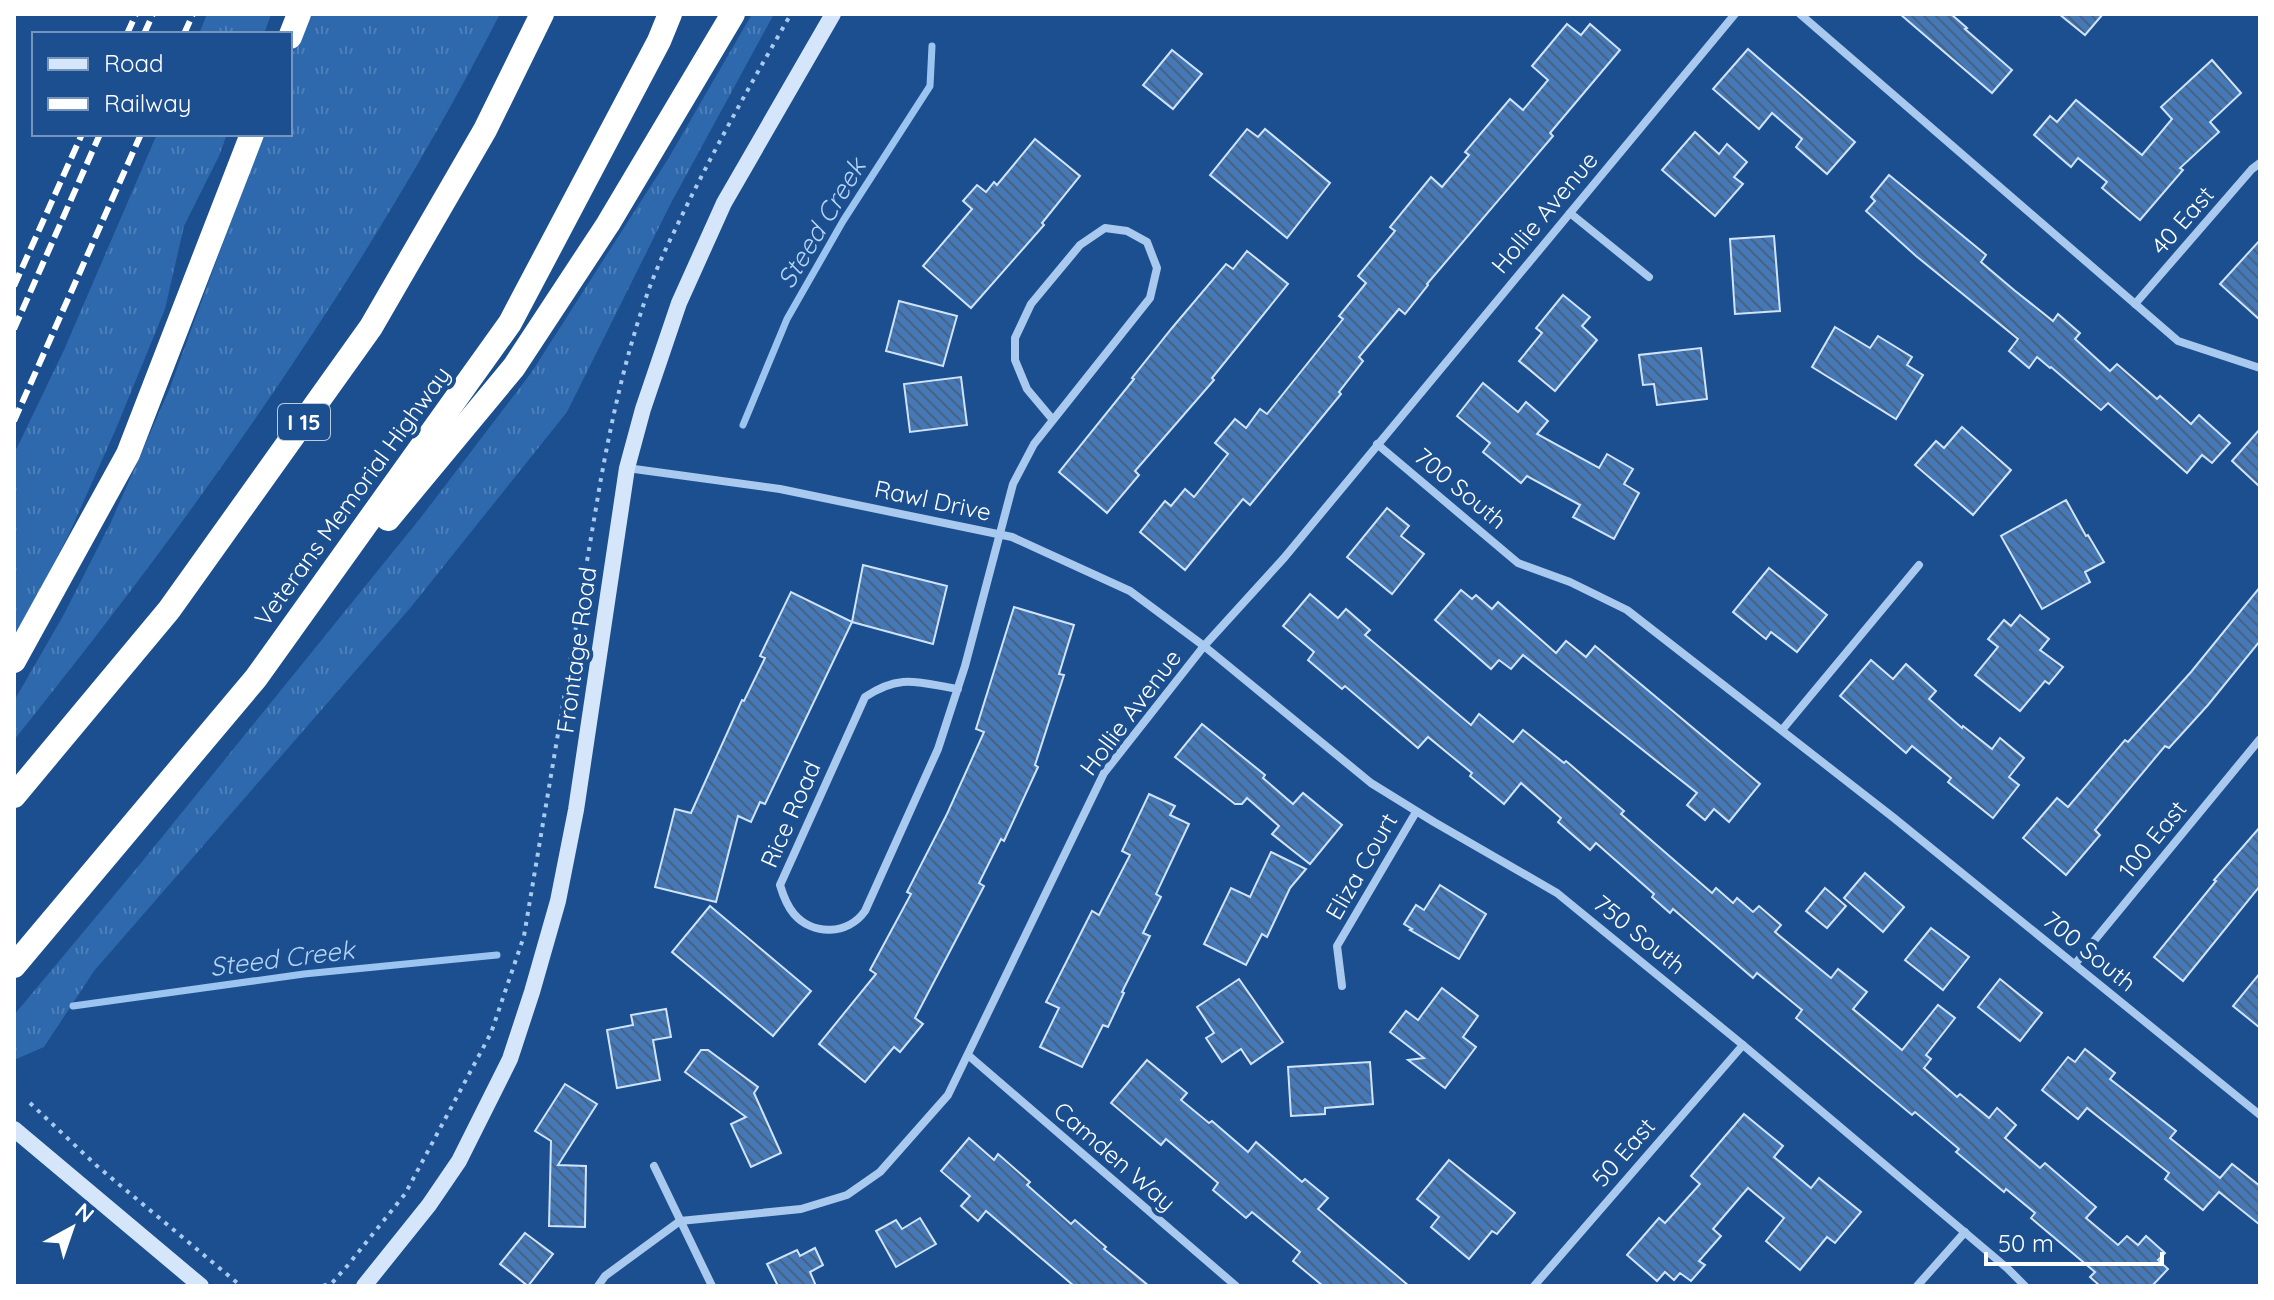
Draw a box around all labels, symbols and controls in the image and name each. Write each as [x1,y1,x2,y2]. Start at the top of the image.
legend [32,32,292,136]
text: Road [104,48,164,78]
text: Railway [104,88,191,118]
street label: Hollie Avenue [1484,145,1604,279]
water label: Steed Creek [769,150,874,294]
street label: 40 East [2144,180,2220,260]
street label: Veterans Memorial Highway [248,360,456,632]
road number: I 15 [278,404,330,440]
street label: 700 South [1409,441,1513,535]
street label: Rawl Drive [872,473,994,527]
street label: Frontage Road [550,565,602,735]
street label: Hollie Avenue [1073,643,1187,781]
street label: Rice Road [753,756,827,872]
street label: 100 East [2112,794,2192,884]
street label: Eliza Court [1318,807,1404,925]
street label: 750 South [1588,888,1692,980]
street label: 700 South [2037,904,2143,998]
water label: Steed Creek [208,933,358,983]
street label: Camden Way [1048,1095,1182,1217]
street label: 50 East [1585,1111,1661,1193]
north arrow [32,1188,112,1268]
text: N [70,1197,100,1229]
scale bar [1986,1216,2162,1266]
text: 50 m [1998,1228,2054,1258]

